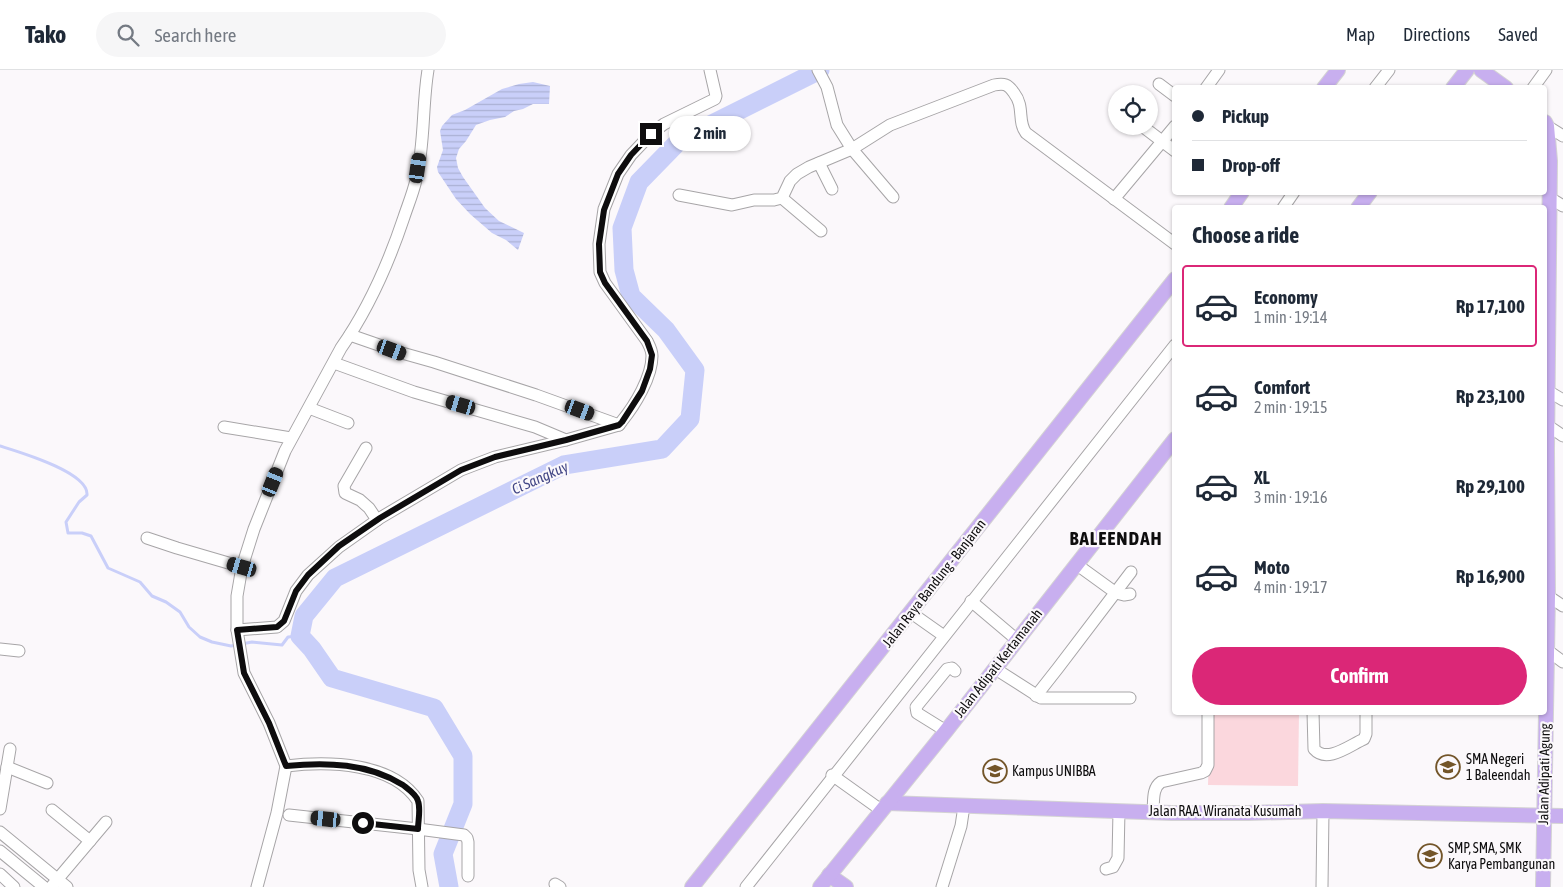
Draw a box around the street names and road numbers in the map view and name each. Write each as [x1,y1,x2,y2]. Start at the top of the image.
street label: Jalan Raya Bandung - Banjaran [879,516,989,650]
street label: Jalan Adipati Kertamanah [951,606,1045,720]
street label: Jalan Adipati Agung [1535,723,1553,825]
street label: Jalan RAA. Wiranata Kusumah [1148,803,1302,819]

